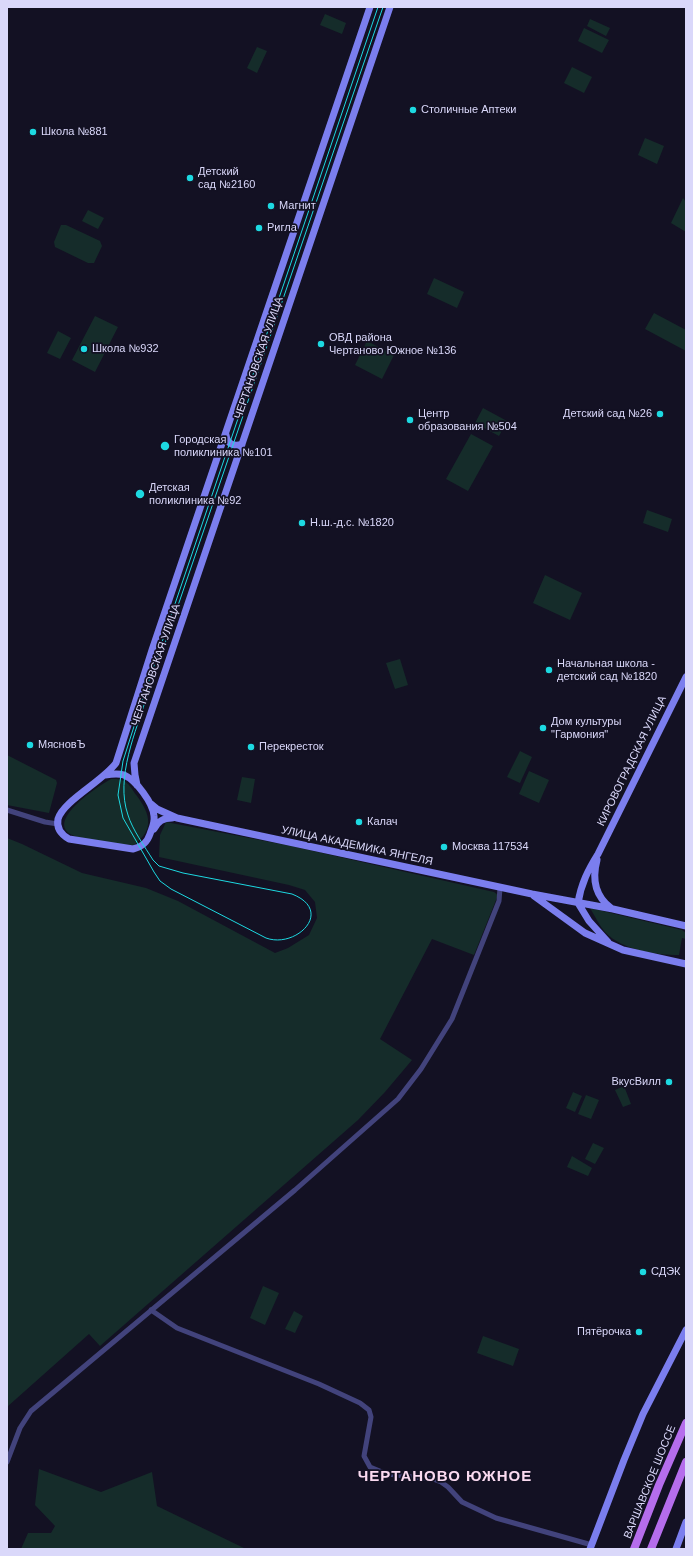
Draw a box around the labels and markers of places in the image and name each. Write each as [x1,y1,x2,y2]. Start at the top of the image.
place label: Столичные Аптеки [421,103,516,117]
marker: Столичные Аптеки [408,105,418,115]
place label: Школа №881 [41,125,108,139]
marker: Школа №881 [28,127,38,137]
place label: Детский сад №2160 [198,165,255,191]
marker: Детский сад №2160 [185,173,195,183]
place label: Магнит [279,199,316,213]
marker: Магнит [266,201,276,211]
place label: Ригла [267,221,297,235]
marker: Ригла [254,223,264,233]
place label: ОВД района Чертаново Южное №136 [329,331,456,357]
marker: ОВД района Чертаново Южное №136 [316,339,326,349]
place label: Школа №932 [92,342,159,356]
marker: Школа №932 [79,344,89,354]
place label: Центр образования №504 [418,407,517,433]
place label: Детский сад №26 [563,407,652,421]
marker: Детский сад №26 [655,409,665,419]
marker: Центр образования №504 [405,415,415,425]
place label: Городская поликлиника №101 [174,433,272,459]
marker: Городская поликлиника №101 [159,440,171,452]
place label: Детская поликлиника №92 [149,481,241,507]
marker: Детская поликлиника №92 [134,488,146,500]
place label: Н.ш.-д.с. №1820 [310,516,394,530]
marker: Н.ш.-д.с. №1820 [297,518,307,528]
place label: Начальная школа - детский сад №1820 [557,657,657,683]
marker: Начальная школа - детский сад №1820 [544,665,554,675]
place label: Дом культуры "Гармония" [551,715,621,741]
marker: Дом культуры "Гармония" [538,723,548,733]
place label: МясновЪ [38,738,85,752]
marker: МясновЪ [25,740,35,750]
place label: Перекресток [259,740,324,754]
marker: Перекресток [246,742,256,752]
place label: Калач [367,815,398,829]
marker: Калач [354,817,364,827]
place label: Москва 117534 [452,840,529,854]
marker: Москва 117534 [439,842,449,852]
place label: ВкусВилл [612,1075,661,1089]
marker: ВкусВилл [664,1077,674,1087]
place label: СДЭК [651,1265,680,1279]
marker: СДЭК [638,1267,648,1277]
place label: Пятёрочка [577,1325,631,1339]
marker: Пятёрочка [634,1327,644,1337]

